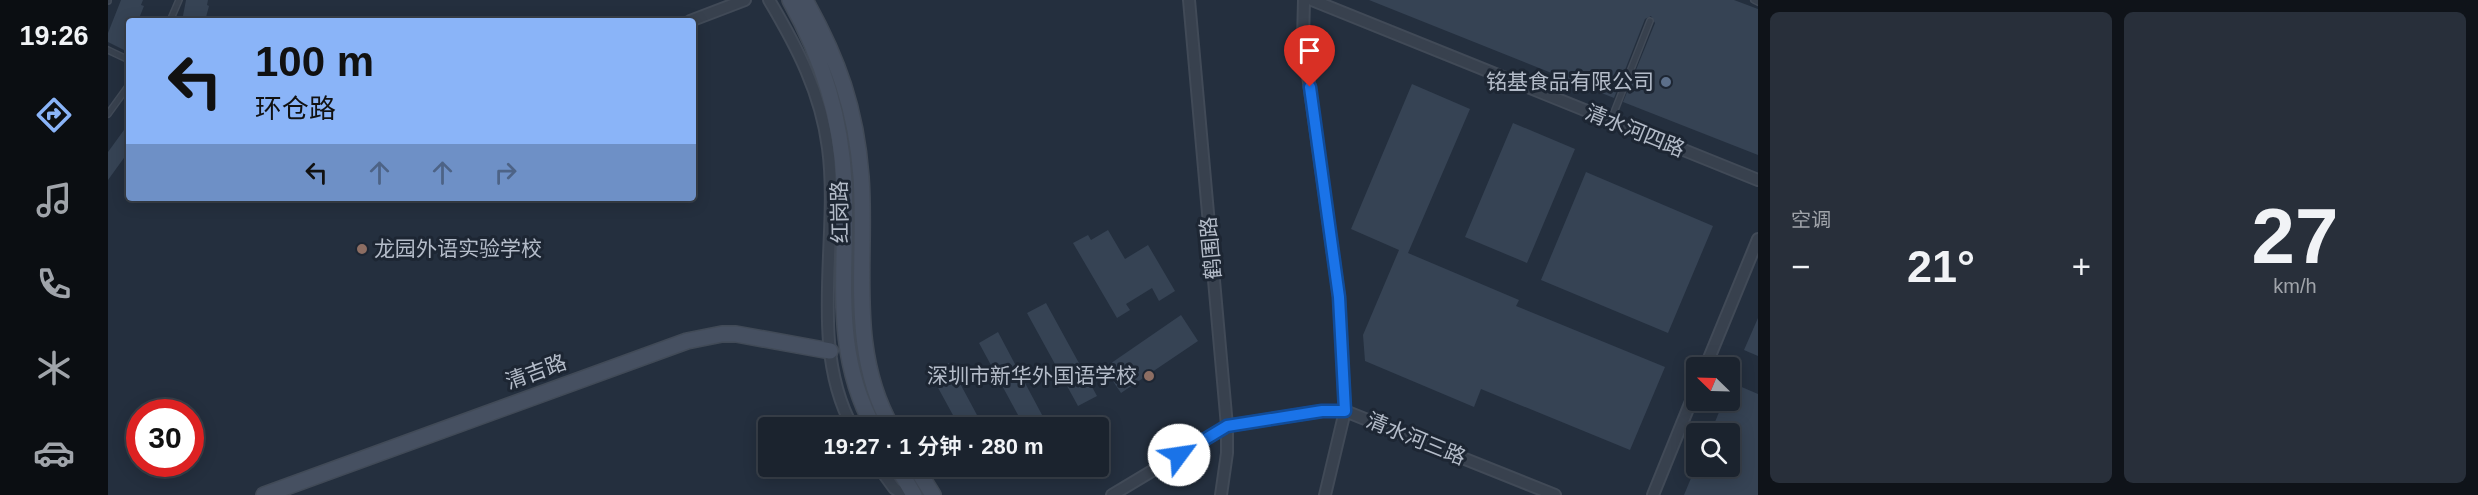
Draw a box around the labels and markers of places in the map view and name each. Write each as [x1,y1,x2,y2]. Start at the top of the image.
pin [1284,25,1335,87]
place label: 铭基食品有限公司 [1486,70,1654,93]
marker: 铭基食品有限公司 [1659,75,1673,89]
place label: 龙园外语实验学校 [374,237,542,260]
marker: 龙园外语实验学校 [355,242,369,256]
place label: 深圳市新华外国语学校 [927,364,1137,387]
marker: 深圳市新华外国语学校 [1142,369,1156,383]

